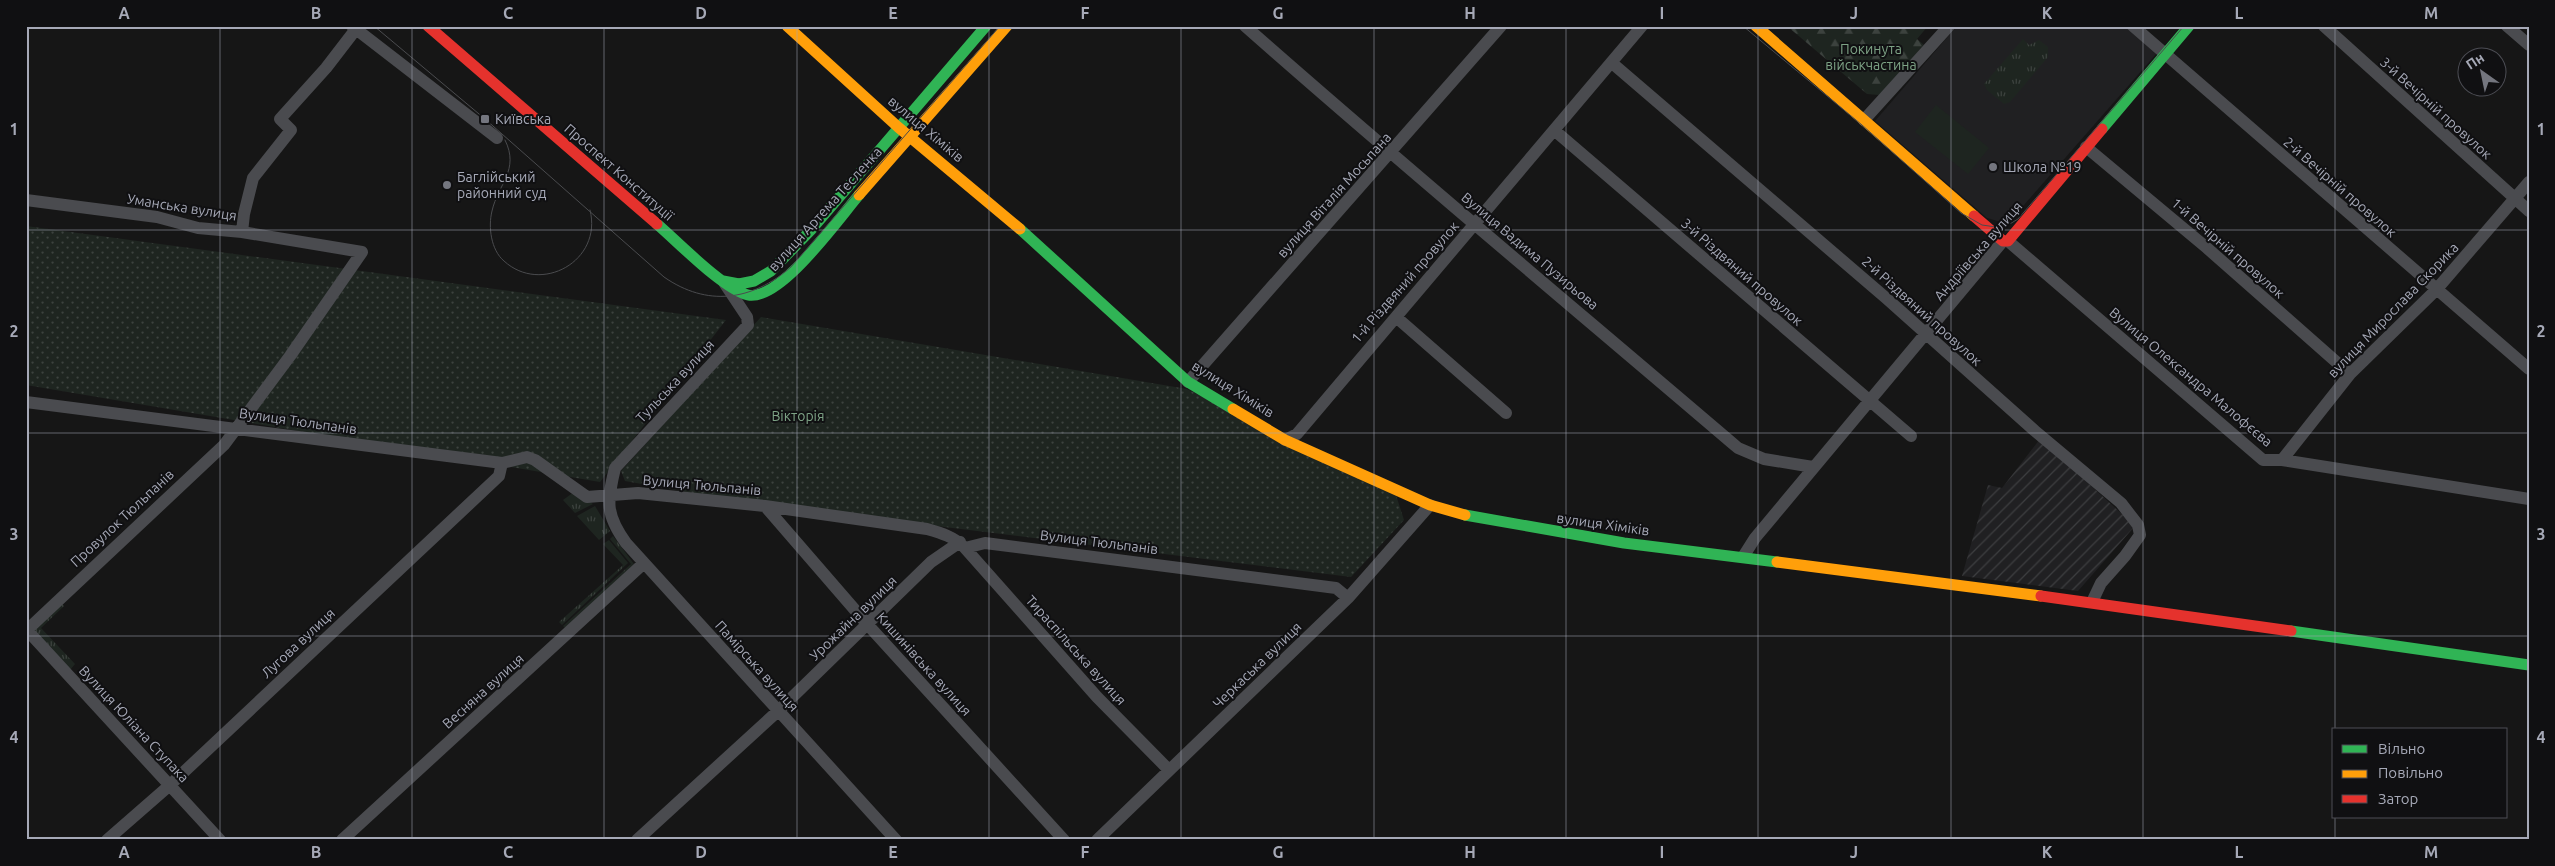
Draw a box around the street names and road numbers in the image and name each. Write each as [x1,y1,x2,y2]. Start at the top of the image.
street label: 3-й Вечірній провулок [2377,54,2495,162]
street label: вулиця Хіміків [885,93,967,165]
street label: Проспект Конституції [561,120,677,224]
street label: вулиця Віталія Мосьпана [1274,129,1394,261]
street label: 2-й Вечірній провулок [2280,134,2400,240]
street label: вулиця Артема Тесленка [765,144,885,274]
street label: Вулиця Вадима Пузирьова [1458,189,1602,313]
street label: Уманська вулиця [126,190,238,224]
street label: 1-й Вечірній провулок [2168,195,2288,301]
street label: Андріївська вулиця [1931,198,2025,304]
street label: 3-й Різдвяний провулок [1678,215,1806,329]
street label: 1-й Різдвяний провулок [1348,218,1462,346]
street label: вулиця Мирослава Скорика [2324,239,2462,381]
street label: 2-й Різдвяний провулок [1859,253,1985,369]
street label: Вулиця Олександра Малофєєва [2106,304,2276,450]
street label: Тульська вулиця [633,336,717,426]
street label: вулиця Хіміків [1189,357,1277,421]
street label: Вулиця Тюльпанів [238,405,358,437]
street label: Провулок Тюльпанів [67,466,177,570]
street label: Вулиця Тюльпанів [642,472,762,498]
street label: вулиця Хіміків [1556,510,1650,538]
street label: Вулиця Тюльпанів [1039,527,1159,557]
street label: Урожайна вулиця [806,572,900,664]
street label: Тираспільська вулиця [1023,592,1129,708]
street label: Лугова вулиця [258,605,338,681]
street label: Кишинівська вулиця [873,609,975,719]
street label: Памірська вулиця [712,617,802,715]
street label: Черкаська вулиця [1209,619,1305,711]
street label: Весняна вулиця [439,650,527,732]
street label: Вулиця Юліана Ступака [76,662,192,786]

